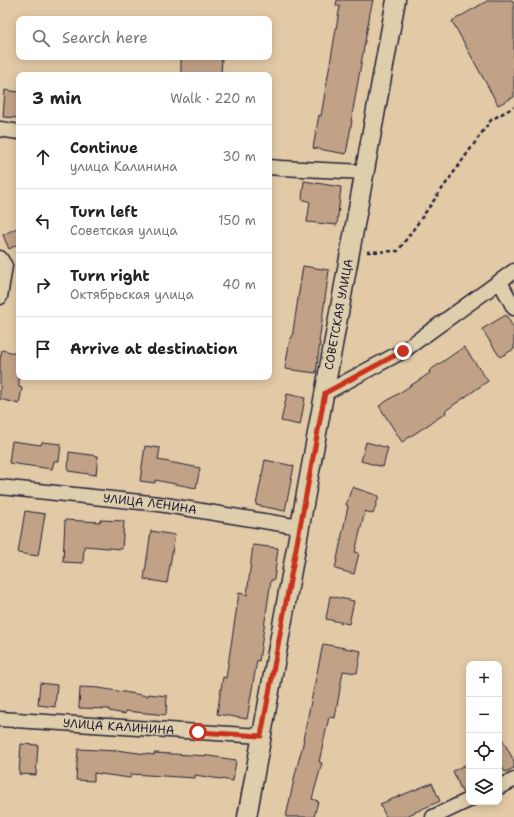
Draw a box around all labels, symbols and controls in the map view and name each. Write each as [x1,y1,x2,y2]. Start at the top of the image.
search box [16,16,272,60]
icon: search [30,27,52,49]
text: Search here [62,28,148,48]
text: 3 min [32,87,82,109]
text: Walk · 220 m [170,90,256,107]
text: Continue [70,138,138,158]
icon: ahead [32,146,54,168]
text: 30 m [222,148,256,165]
text: улица Калинина [70,158,177,175]
text: Turn left [70,202,138,222]
icon: left [32,210,54,232]
text: 150 m [218,212,256,229]
text: Советская улица [70,222,178,239]
street label: СОВЕТСКАЯ УЛИЦА [321,257,357,371]
text: Turn right [70,266,150,286]
icon: right [32,274,54,296]
text: 40 m [222,276,256,293]
text: Октябрьская улица [70,286,194,303]
icon: arrive [32,338,54,360]
text: Arrive at destination [70,339,238,359]
route end [394,342,412,360]
street label: УЛИЦА ЛЕНИНА [102,490,198,518]
map controls [466,661,502,805]
button: + [466,661,502,697]
button: − [466,697,502,733]
street label: УЛИЦА КАЛИНИНА [62,715,175,738]
route start [189,723,207,741]
button: locate [466,733,502,769]
button: layers [466,769,502,805]

